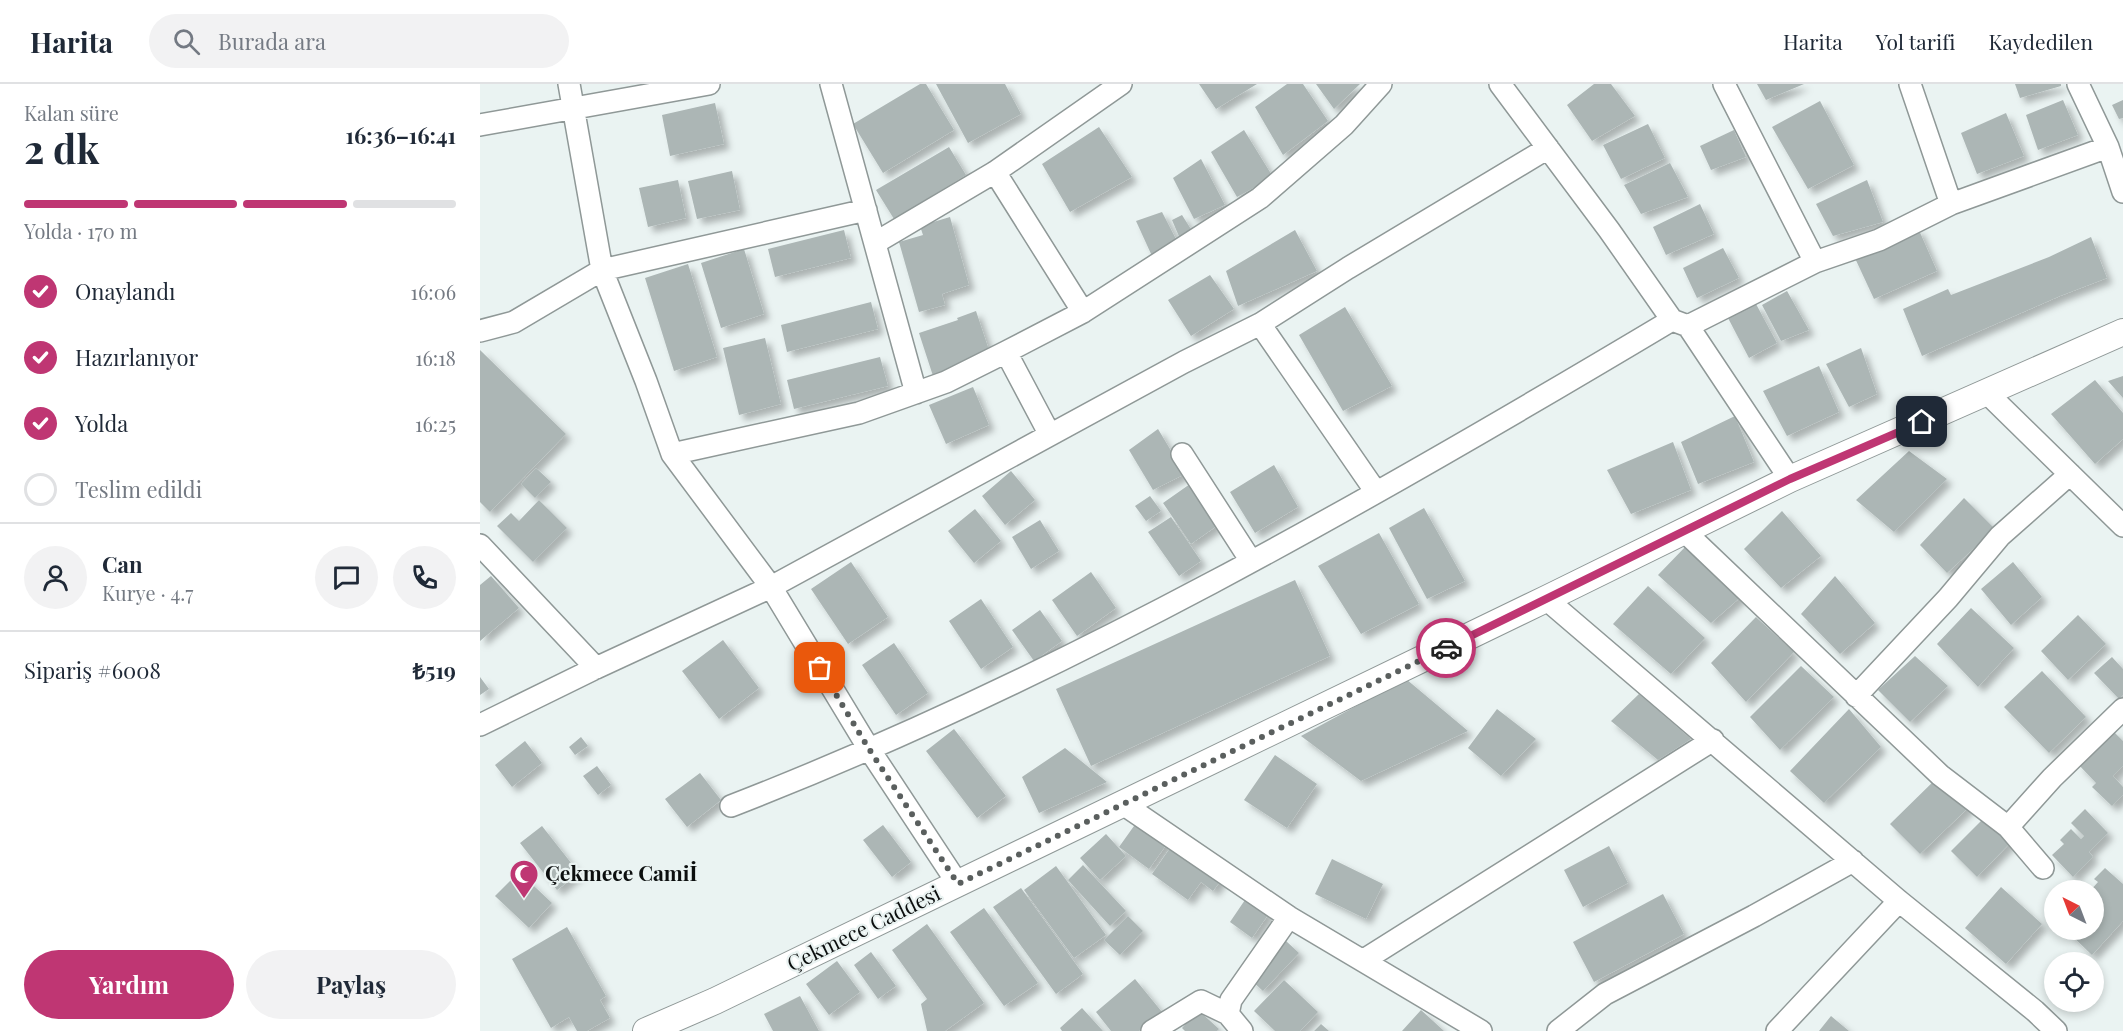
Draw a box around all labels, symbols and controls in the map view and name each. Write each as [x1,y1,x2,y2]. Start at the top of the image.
search box [149,14,569,68]
text: Harita [30,23,113,60]
icon: search [170,25,203,58]
text: Burada ara [218,26,326,56]
text: Harita [1783,27,1843,55]
text: Yol tarifi [1876,27,1955,55]
text: Kaydedilen [1988,27,2093,55]
text: Kalan süre [24,99,119,126]
text: 16:36–16:41 [346,120,456,150]
text: 2 dk [24,122,99,174]
text: Yolda · 170 m [24,217,138,244]
icon: check [24,275,57,308]
text: Onaylandı [75,276,175,306]
text: 16:06 [411,278,456,305]
icon: check [24,341,57,374]
text: Hazırlanıyor [75,342,198,372]
text: 16:18 [415,344,456,371]
pin [1896,396,1947,447]
icon: home [1905,405,1938,438]
icon: check [24,407,57,440]
text: Yolda [75,408,128,438]
text: 16:25 [415,410,456,437]
text: Teslim edildi [75,474,202,504]
button: person [24,546,87,609]
button: chat [315,546,378,609]
button: phone [393,546,456,609]
text: Can [102,549,142,579]
text: Kurye · 4.7 [102,579,193,606]
courier [1416,618,1476,678]
icon: car [1430,632,1463,665]
pin [794,642,845,693]
icon: bag [803,651,836,684]
text: Sipariş #6008 [24,655,161,685]
text: ₺519 [413,655,456,685]
mosque icon: Çekmece Camiİ [508,858,540,900]
place label: Çekmece Camiİ [545,858,697,886]
street label: Çekmece Caddesi [782,878,945,976]
north arrow [2044,880,2104,940]
map controls [2044,880,2104,1012]
button: Yardım [24,950,234,1019]
button: Paylaş [246,950,456,1019]
button: locate [2044,952,2104,1012]

